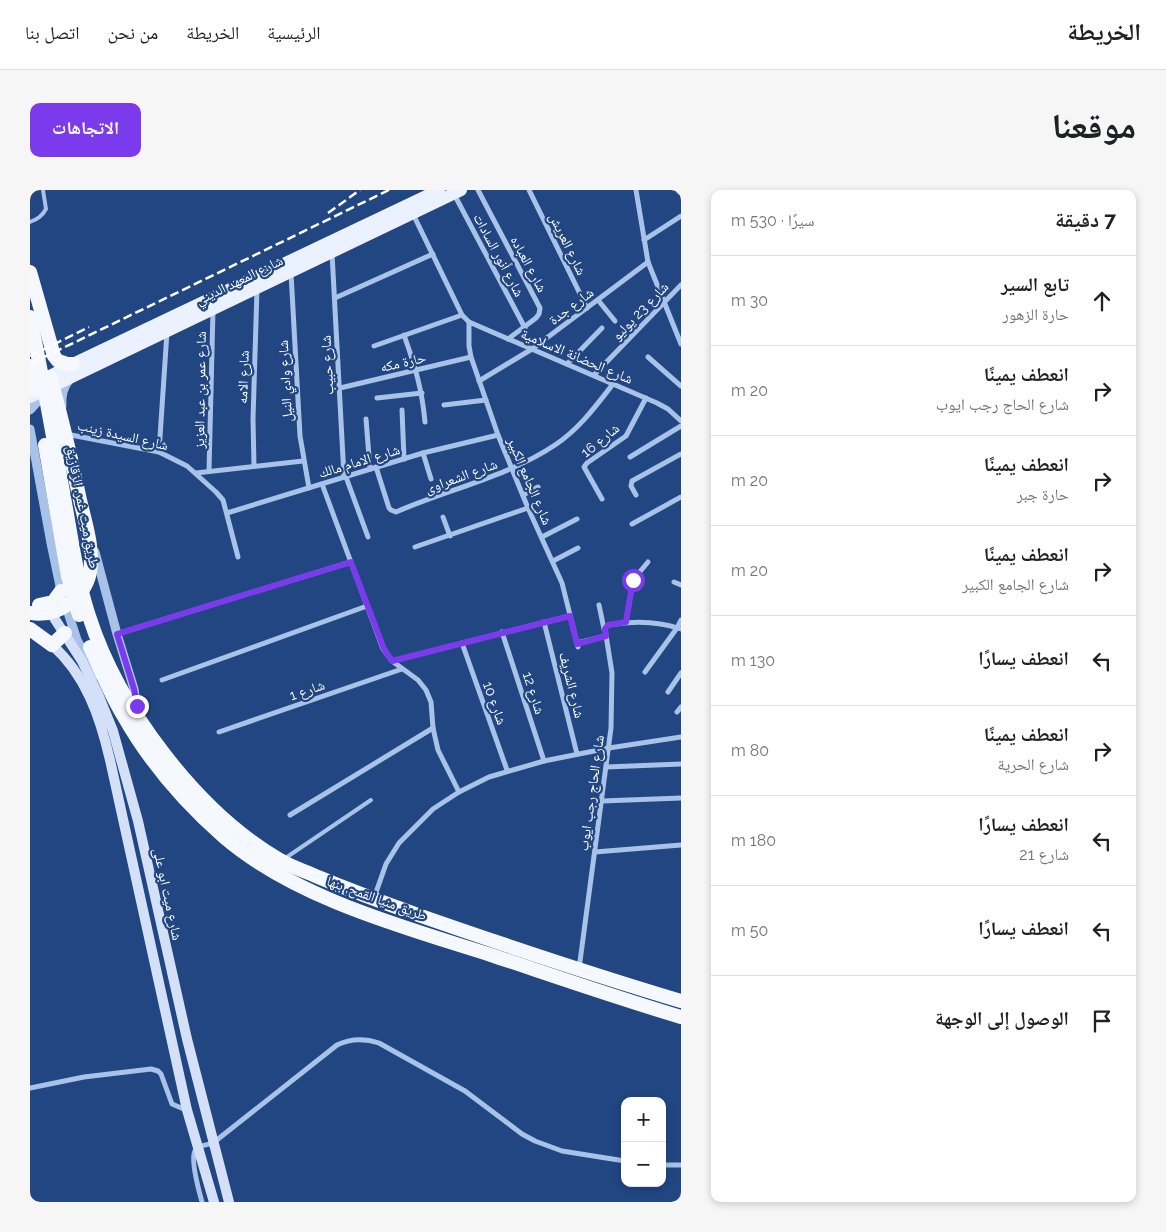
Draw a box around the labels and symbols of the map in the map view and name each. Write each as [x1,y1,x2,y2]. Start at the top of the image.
street label: شارع العريش [544,210,590,278]
street label: شارع أنور السادات [469,211,528,300]
street label: شارع العباده [506,233,550,296]
street label: شارع المعهد الديني [193,252,287,311]
street label: شارع 23 يوليو [608,279,673,345]
street label: شارع جدة [546,284,598,329]
street label: شارع الحضانة الاسلامية [518,325,635,389]
street label: شارع عمر بن عبد العزيز [191,331,211,450]
street label: شارع حبيب [317,335,339,395]
street label: شارع وادي النيل [275,340,299,422]
street label: حارة مكه [379,349,428,376]
street label: شارع الامه [234,350,254,404]
street label: شارع السيدة زينب [76,417,170,455]
street label: شارع 16 [578,420,624,462]
street label: شارع الجامع الكبير [502,434,556,528]
street label: شارع الامام مالك [316,441,402,483]
street label: طريق ميت غمر, الزقازيق [61,444,103,570]
street label: شارع الشعراوى [423,456,500,498]
route start [622,569,645,592]
street label: شارع الشريف [554,650,588,720]
street label: شارع 12 [518,670,548,717]
street label: شارع 1 [287,677,327,705]
street label: شارع 10 [478,679,510,727]
route end [126,695,149,718]
street label: شارع الحاج رجب ايوب [575,734,609,852]
street label: شارع ميت ابو على [148,846,186,942]
street label: طريق منيا القمح, بنها [324,872,429,925]

